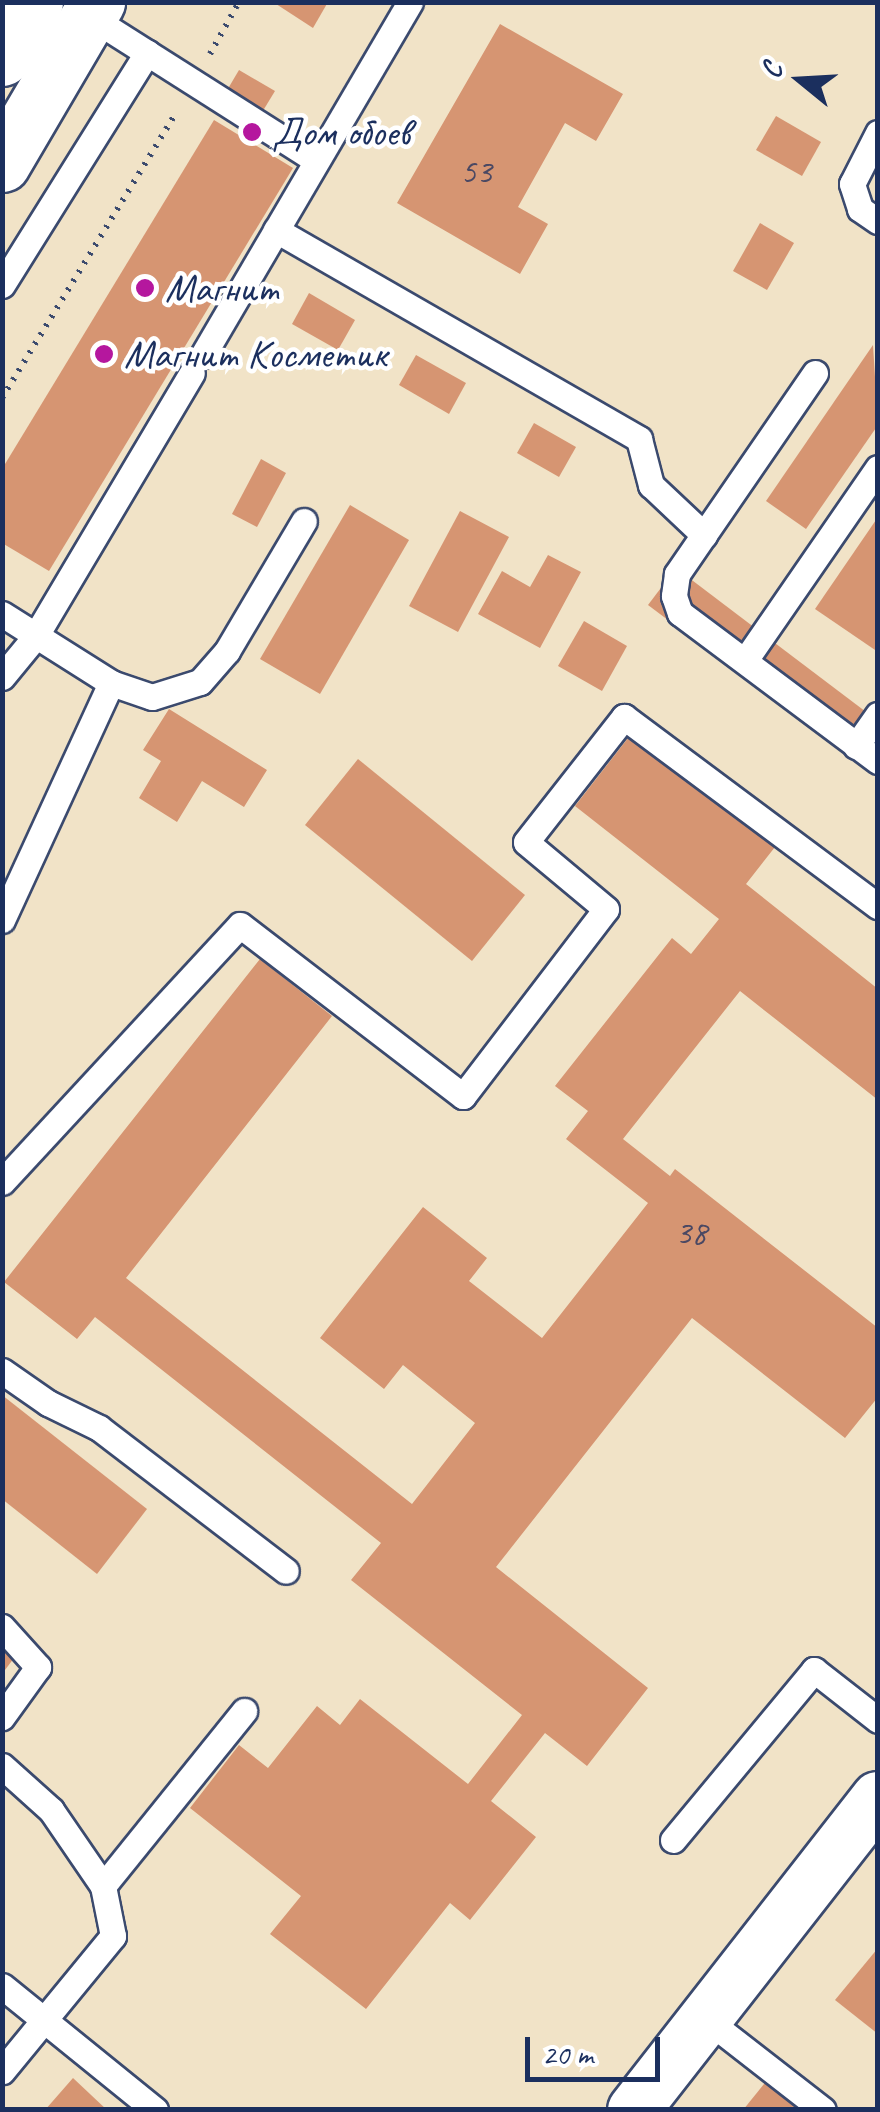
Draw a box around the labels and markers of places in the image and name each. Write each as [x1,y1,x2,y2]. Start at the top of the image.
place label: Дом обоев [272,108,411,156]
marker: Дом обоев [241,121,263,143]
place label: Магнит [165,264,279,312]
marker: Магнит [134,277,156,299]
place label: Магнит Косметик [124,330,381,378]
marker: Магнит Косметик [93,343,115,365]

